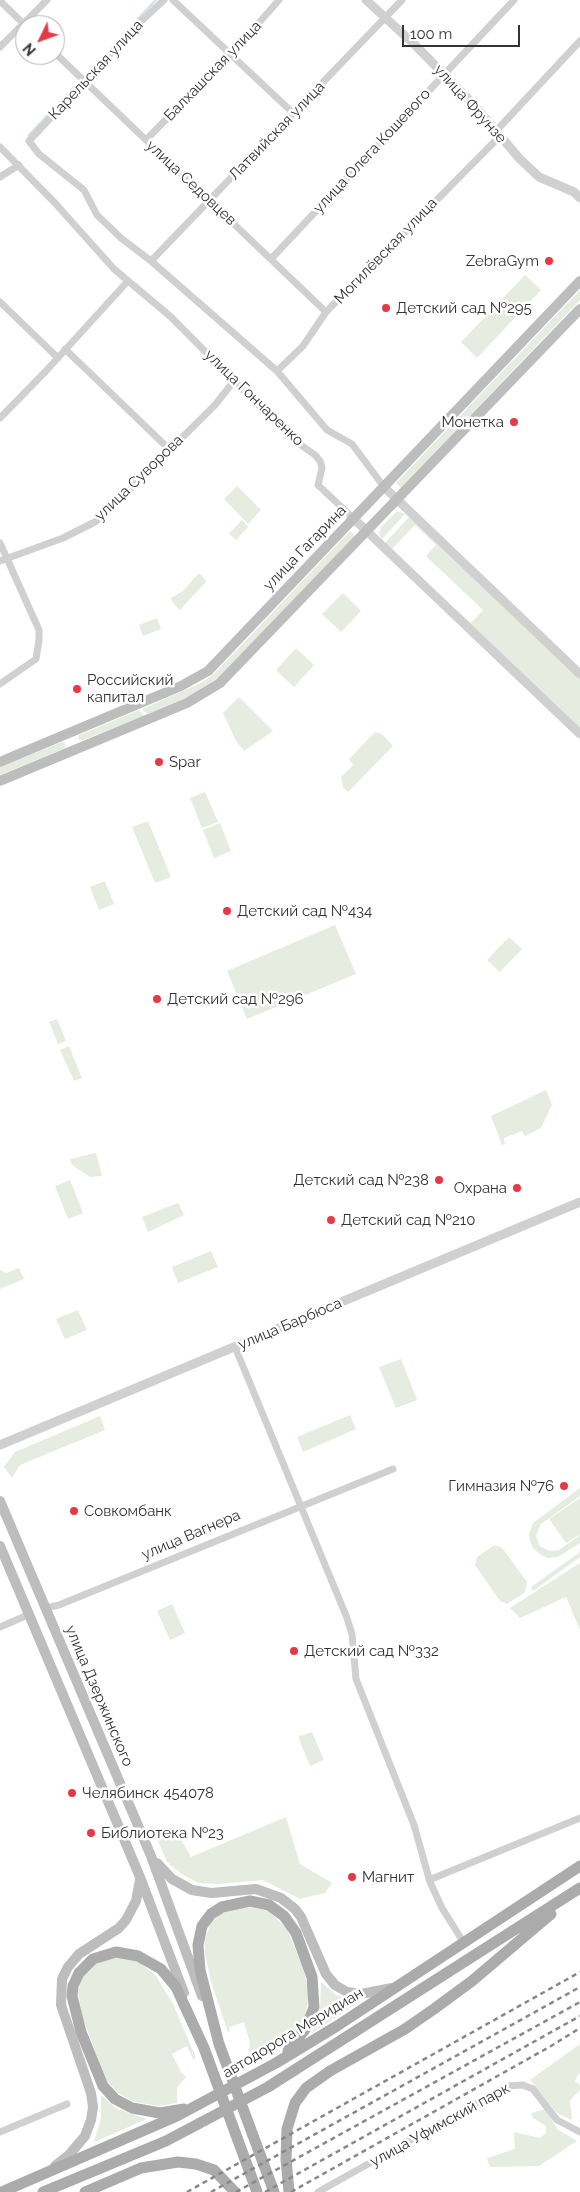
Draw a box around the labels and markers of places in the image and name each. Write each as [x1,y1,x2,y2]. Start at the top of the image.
place label: ZebraGym [466,252,539,270]
marker: ZebraGym [543,255,555,267]
place label: Детский сад №295 [396,299,532,317]
marker: Детский сад №295 [380,302,392,314]
place label: Монетка [441,413,504,431]
marker: Монетка [508,416,520,428]
place label: Российский капитал [87,671,173,706]
marker: Российский капитал [71,683,83,695]
place label: Spar [169,753,201,771]
marker: Spar [153,756,165,768]
place label: Детский сад №434 [237,902,372,920]
marker: Детский сад №434 [221,905,233,917]
place label: Детский сад №296 [167,990,304,1008]
marker: Детский сад №296 [151,993,163,1005]
place label: Детский сад №238 [293,1171,429,1189]
marker: Детский сад №238 [433,1174,445,1186]
place label: Охрана [454,1179,507,1197]
marker: Охрана [511,1182,523,1194]
place label: Детский сад №210 [341,1211,475,1229]
marker: Детский сад №210 [325,1214,337,1226]
place label: Гимназия №76 [448,1477,554,1495]
marker: Гимназия №76 [558,1480,570,1492]
place label: Совкомбанк [84,1502,172,1520]
marker: Совкомбанк [68,1505,80,1517]
place label: Детский cад №332 [304,1642,439,1660]
marker: Детский cад №332 [288,1645,300,1657]
place label: Челябинск 454078 [82,1784,214,1802]
marker: Челябинск 454078 [66,1787,78,1799]
place label: Библиотека №23 [101,1824,224,1842]
marker: Библиотека №23 [85,1827,97,1839]
place label: Магнит [362,1868,414,1886]
marker: Магнит [346,1871,358,1883]

